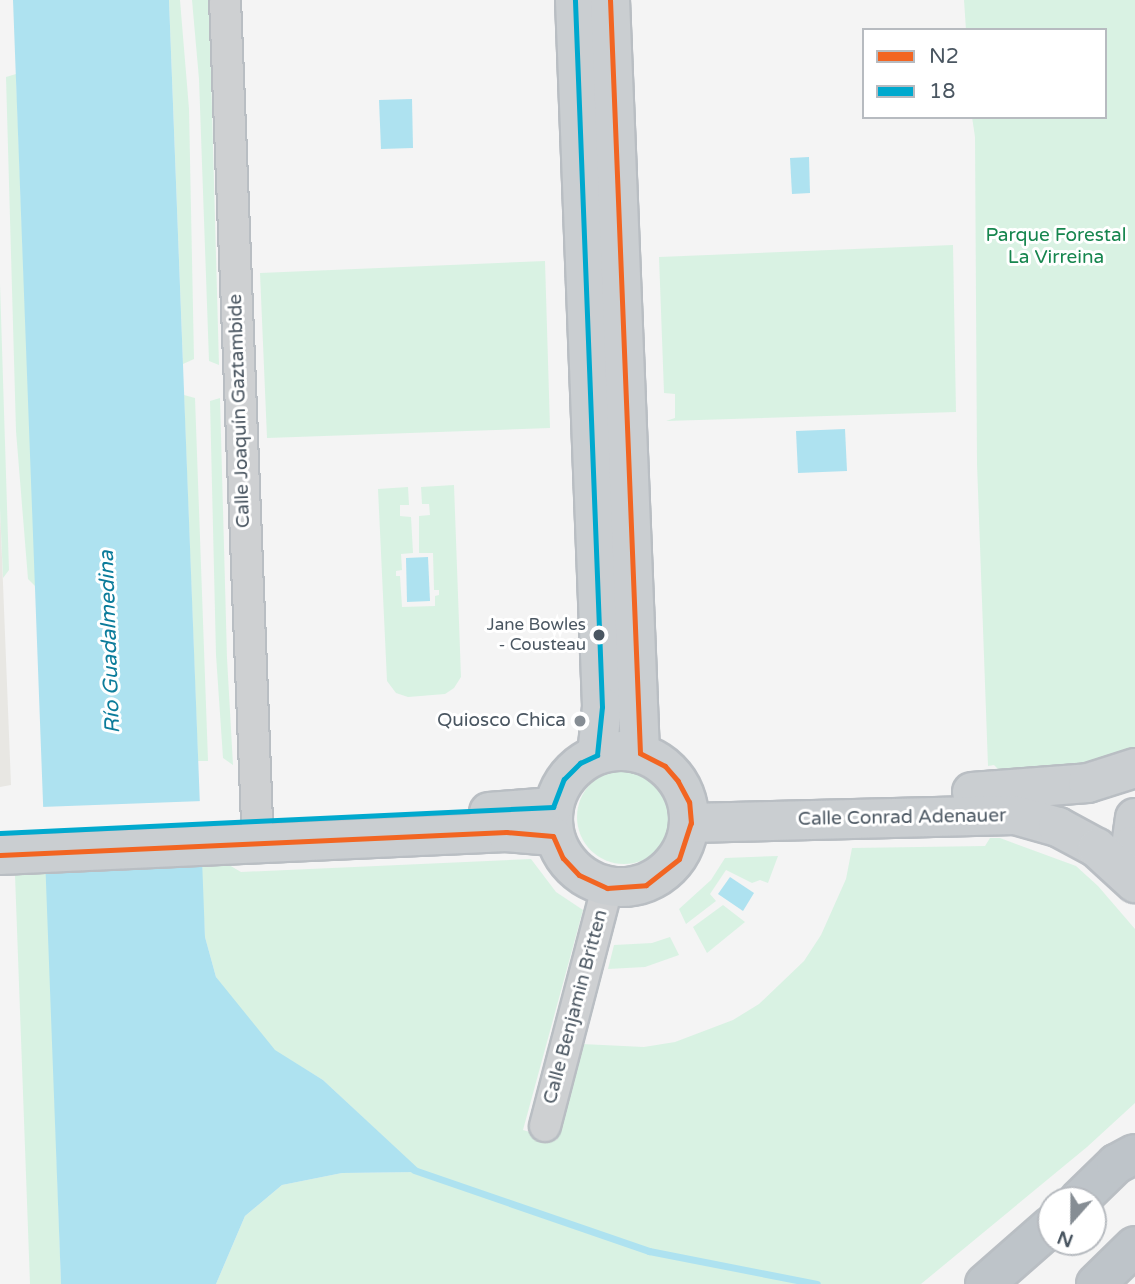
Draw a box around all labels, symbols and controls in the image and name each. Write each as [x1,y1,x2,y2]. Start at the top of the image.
legend [862,28,1107,119]
text: N2 [929,44,959,69]
text: 18 [929,79,955,104]
park label: Parque Forestal La Virreina [986,225,1126,269]
street label: Calle Joaquín Gaztambide [225,294,255,528]
water label: Río Guadalmedina [94,550,126,734]
place label: Jane Bowles - Cousteau [487,615,586,655]
marker: Jane Bowles - Cousteau [592,628,606,642]
place label: Quiosco Chica [437,710,566,732]
marker: Quiosco Chica [572,713,588,729]
street label: Calle Conrad Adenauer [798,805,1006,831]
street label: Calle Benjamin Britten [539,907,613,1107]
north arrow [1037,1186,1107,1256]
text: N [1054,1226,1076,1252]

